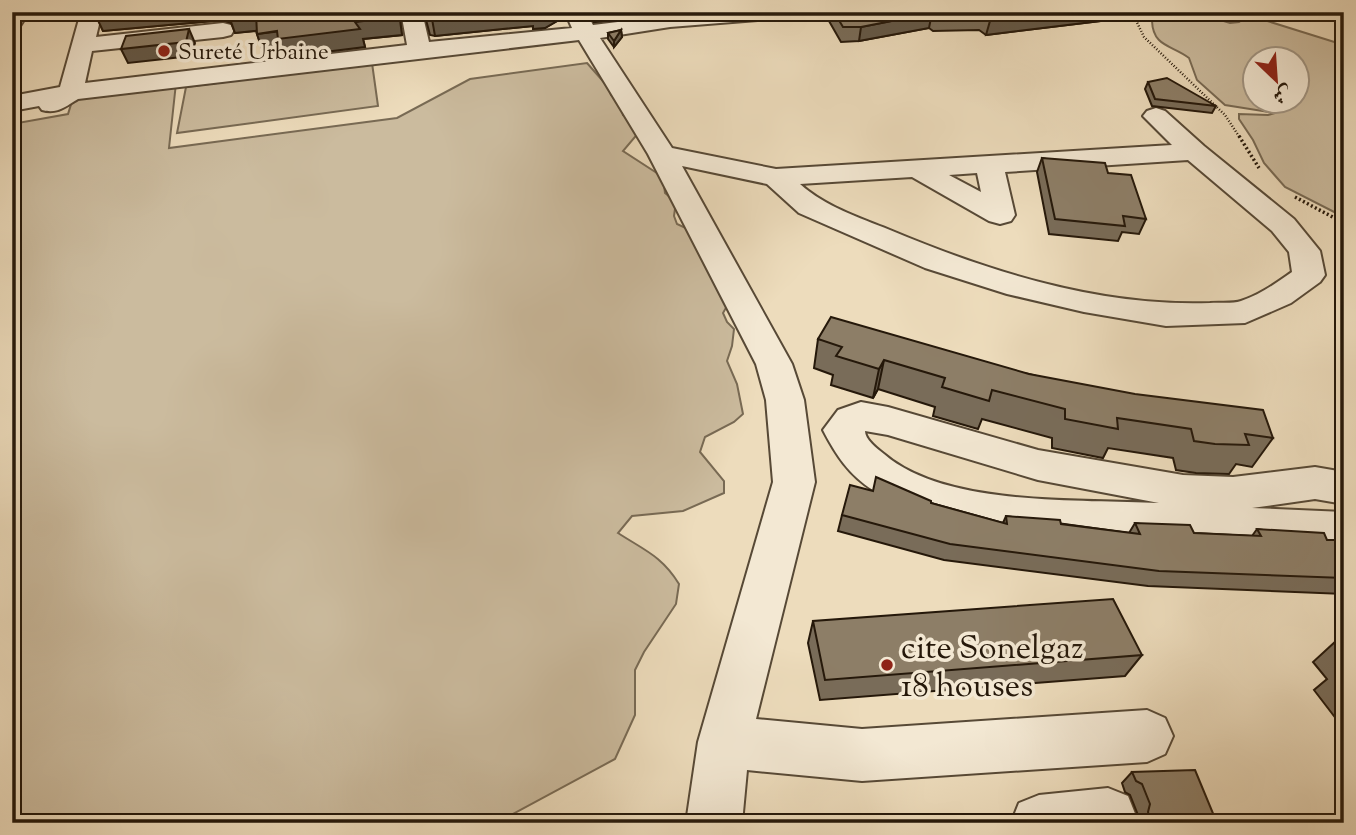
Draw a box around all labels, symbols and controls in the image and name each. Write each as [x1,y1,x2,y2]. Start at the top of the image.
place label: Sureté Urbaine [178,37,329,70]
marker: Sureté Urbaine [156,43,172,59]
north arrow [1240,46,1310,116]
text: ش [1268,77,1296,109]
place label: cite Sonelgaz 18 houses [901,626,1084,712]
marker: cite Sonelgaz 18 houses [879,657,895,673]

